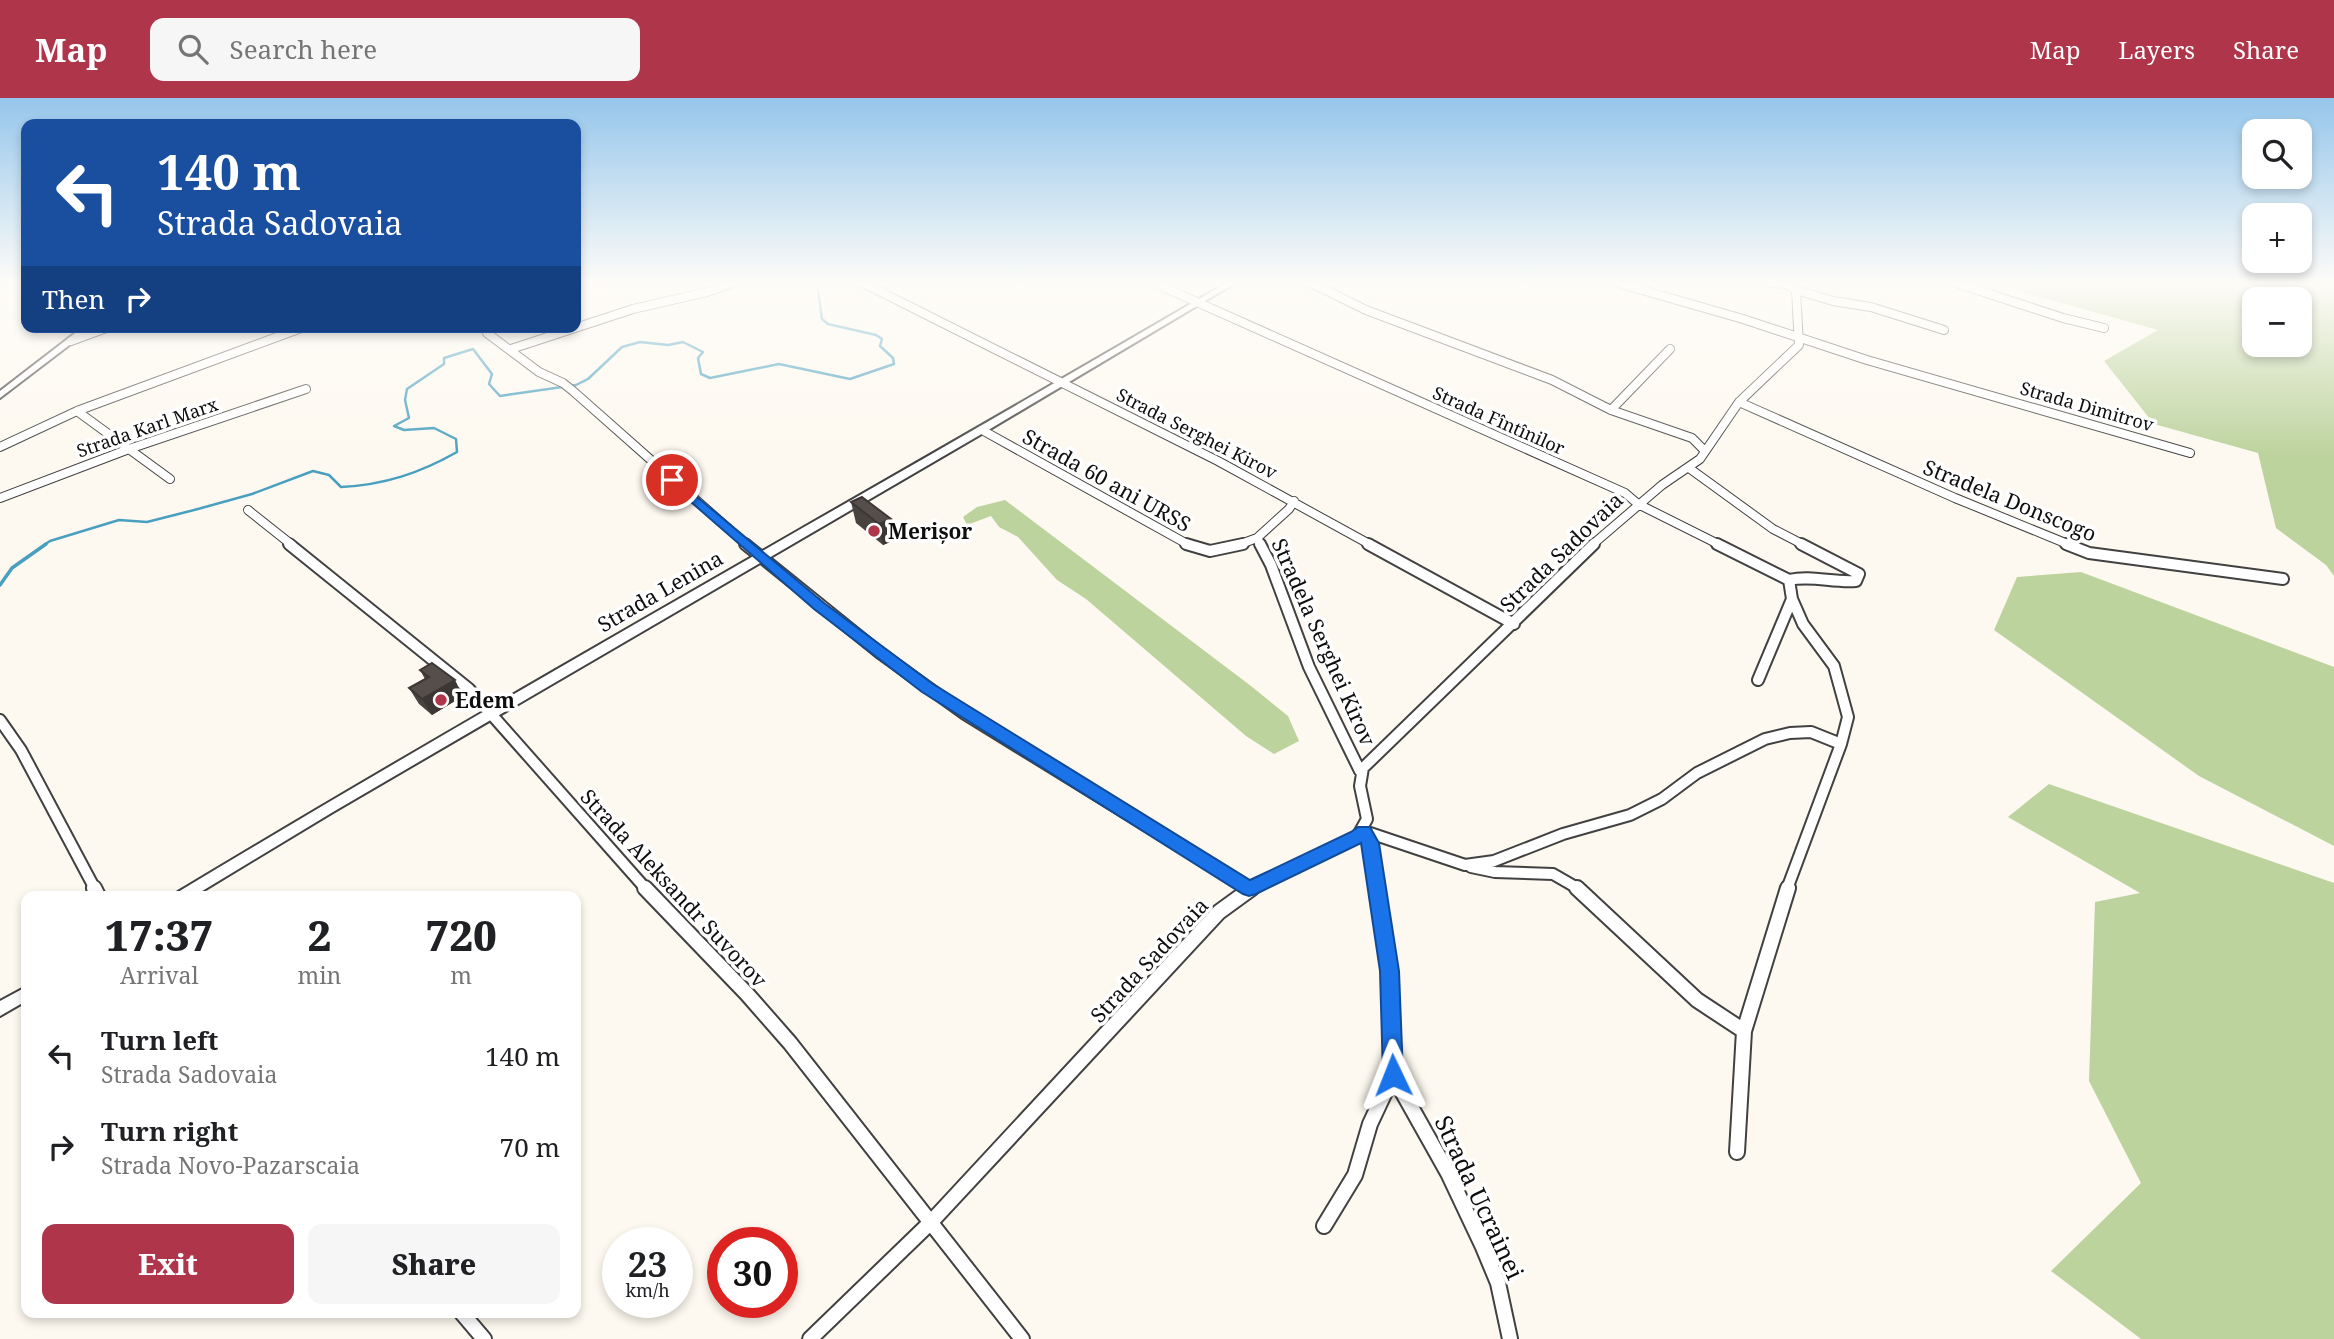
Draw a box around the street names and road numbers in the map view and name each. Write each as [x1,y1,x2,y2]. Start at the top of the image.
street label: Strada Dimitrov [2018,376,2157,437]
street label: Strada Fîntînilor [1429,380,1569,460]
street label: Strada Serghei Kirov [1113,382,1282,484]
street label: Strada Karl Marx [73,391,221,462]
street label: Strada 60 ani URSS [1018,422,1196,538]
street label: Stradela Donscogo [1919,453,2101,547]
street label: Strada Sadovaia [1493,486,1629,618]
street label: Stradela Serghei Kirov [1266,534,1383,751]
street label: Strada Lenina [592,544,728,638]
street label: Strada Aleksandr Suvorov [575,783,774,994]
street label: Strada Sadovaia [1084,892,1214,1028]
street label: Strada Ucrainei [1428,1110,1533,1285]

